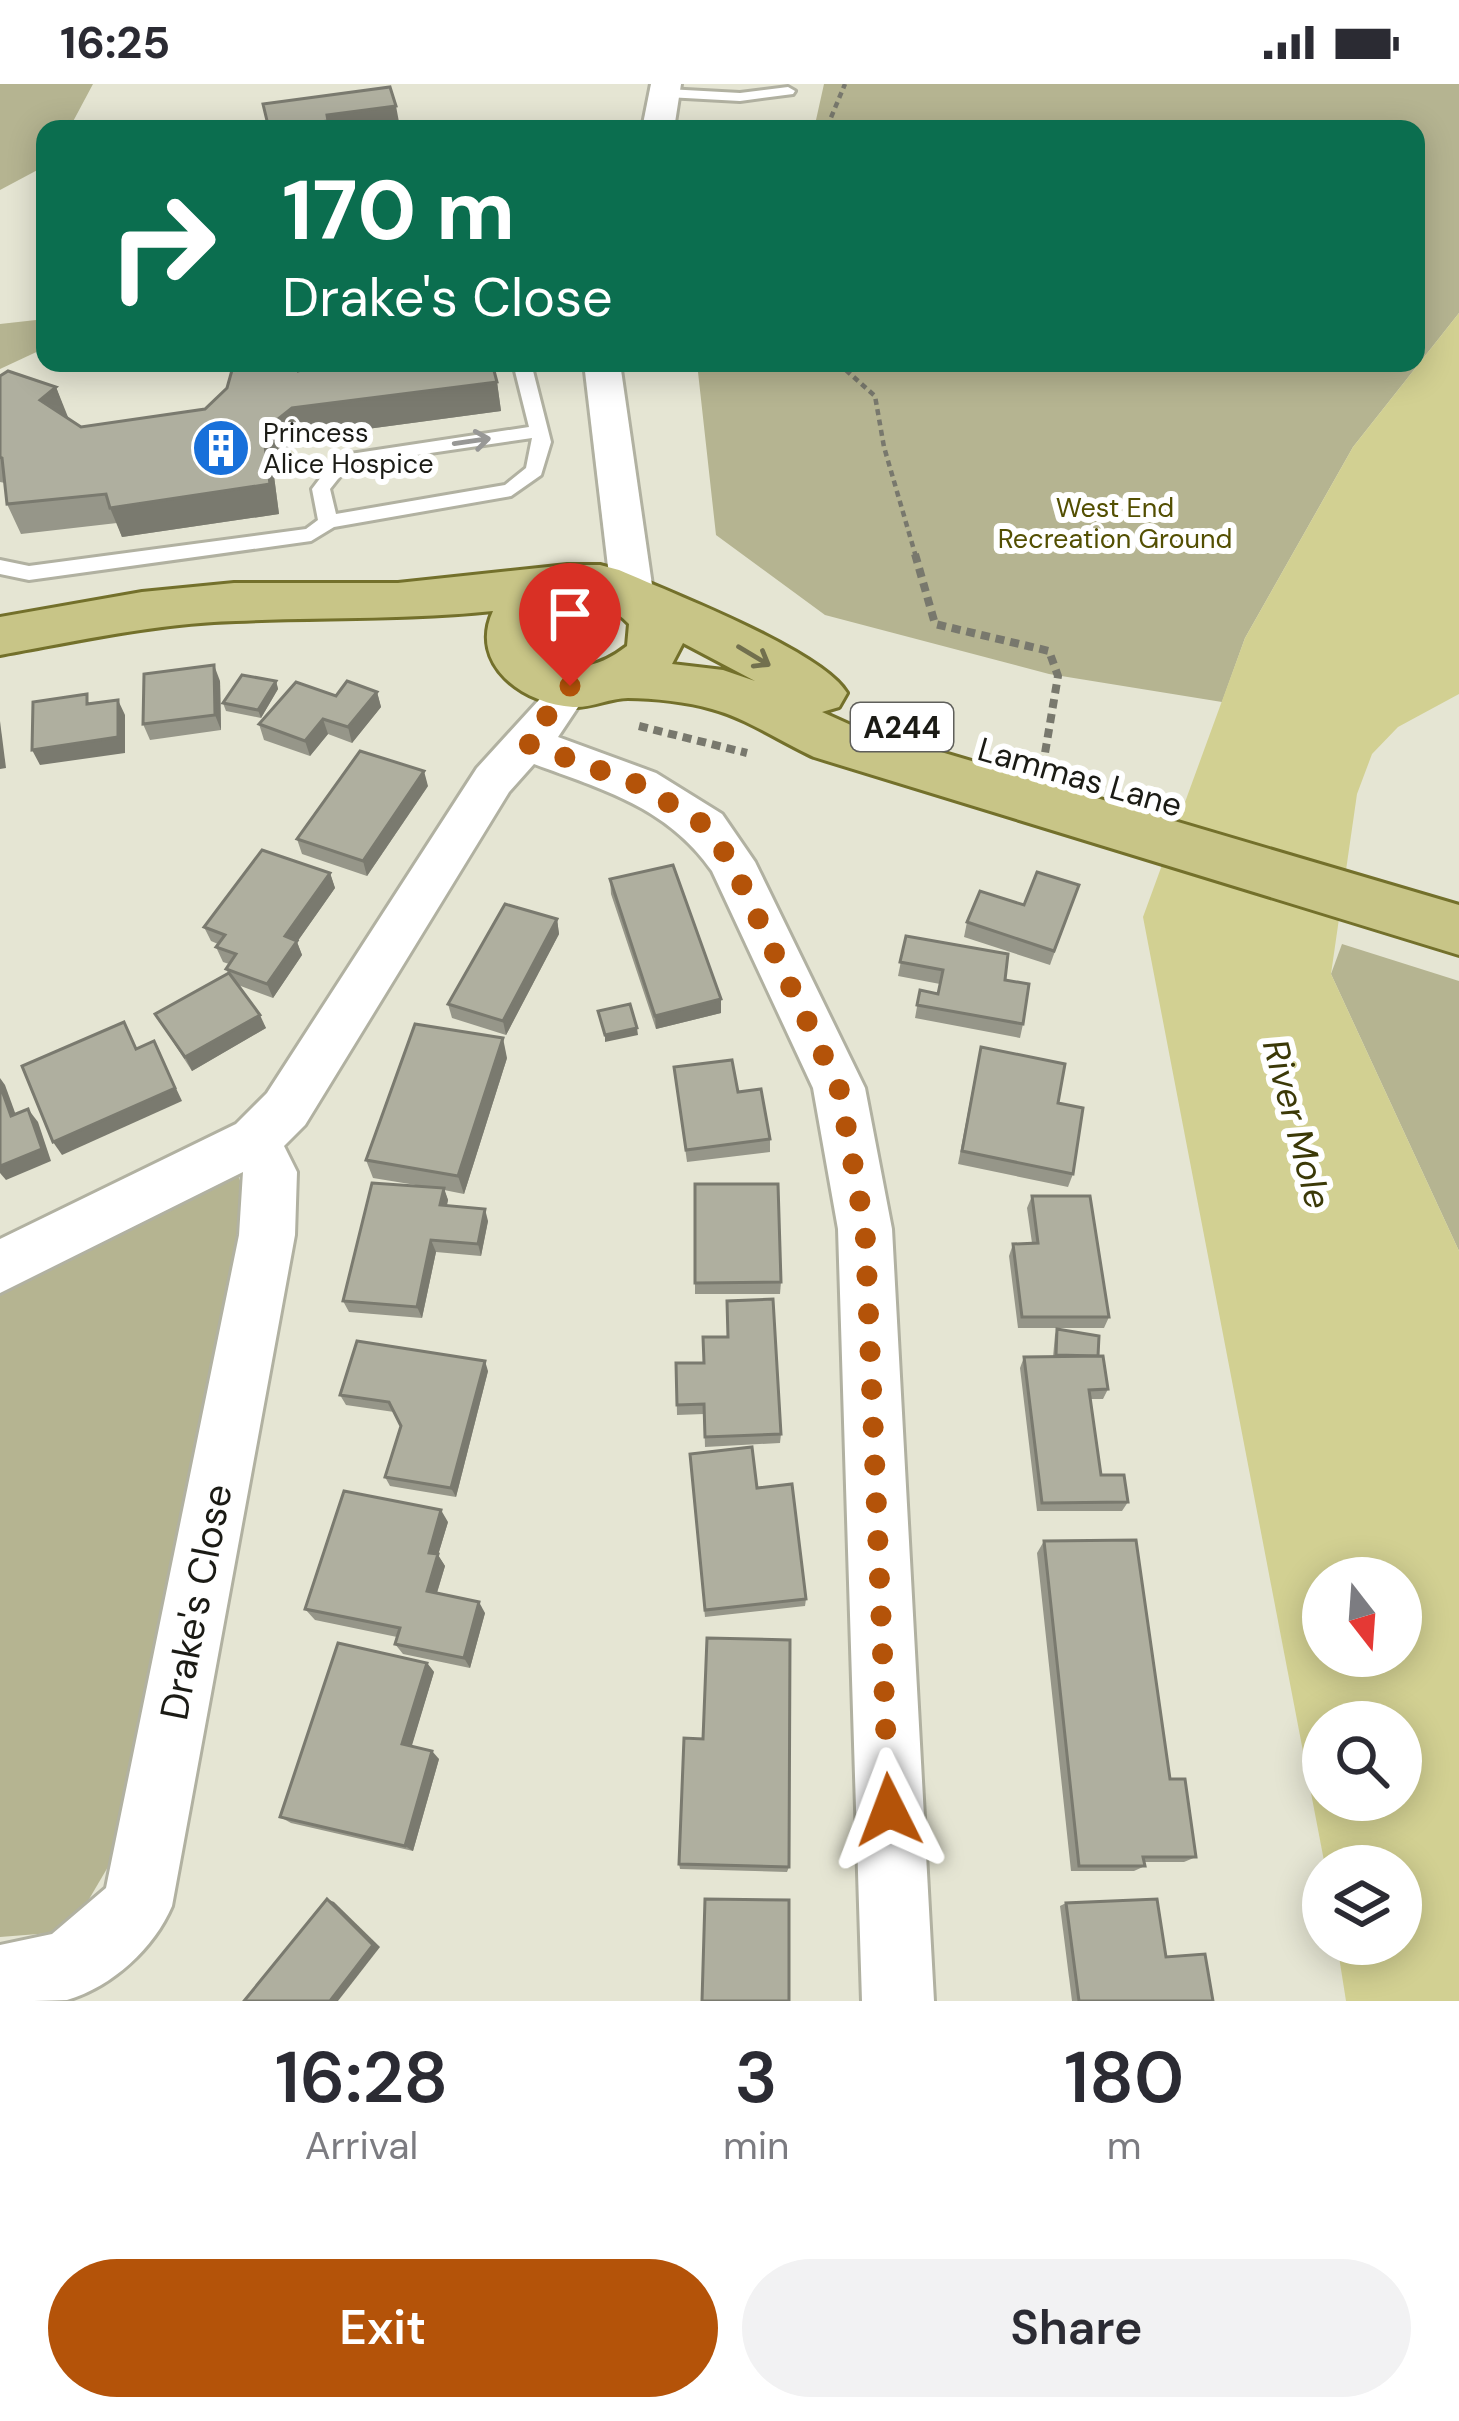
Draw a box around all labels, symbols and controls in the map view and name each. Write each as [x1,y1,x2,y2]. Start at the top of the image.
text: 16:25 [60,13,170,72]
text: 170 m [282,156,515,265]
icon: right [84,168,240,324]
text: Drake's Close [282,262,613,333]
place label: Princess Alice Hospice [263,415,434,481]
building icon: Princess Alice Hospice [190,417,252,479]
one-way arrow [452,429,491,452]
park label: West End Recreation Ground [998,490,1232,556]
pin [519,563,621,686]
icon: arrive [537,581,603,647]
one-way arrow [736,644,770,668]
road number: A244 [851,703,953,751]
street label: Lammas Lane [973,727,1187,827]
water label: River Mole [1252,1034,1342,1214]
street label: Drake's Close [148,1480,244,1724]
north arrow [1302,1557,1422,1677]
map controls [1302,1557,1422,1965]
button: search [1302,1701,1422,1821]
position arrow [826,1747,952,1873]
button: layers [1302,1845,1422,1965]
text: 16:28 [275,2031,448,2124]
text: 3 [735,2031,778,2124]
text: 180 [1064,2031,1184,2124]
text: Arrival [305,2120,418,2171]
text: min [723,2120,789,2171]
text: m [1107,2120,1142,2171]
button: Exit [48,2259,718,2397]
button: Share [742,2259,1411,2397]

